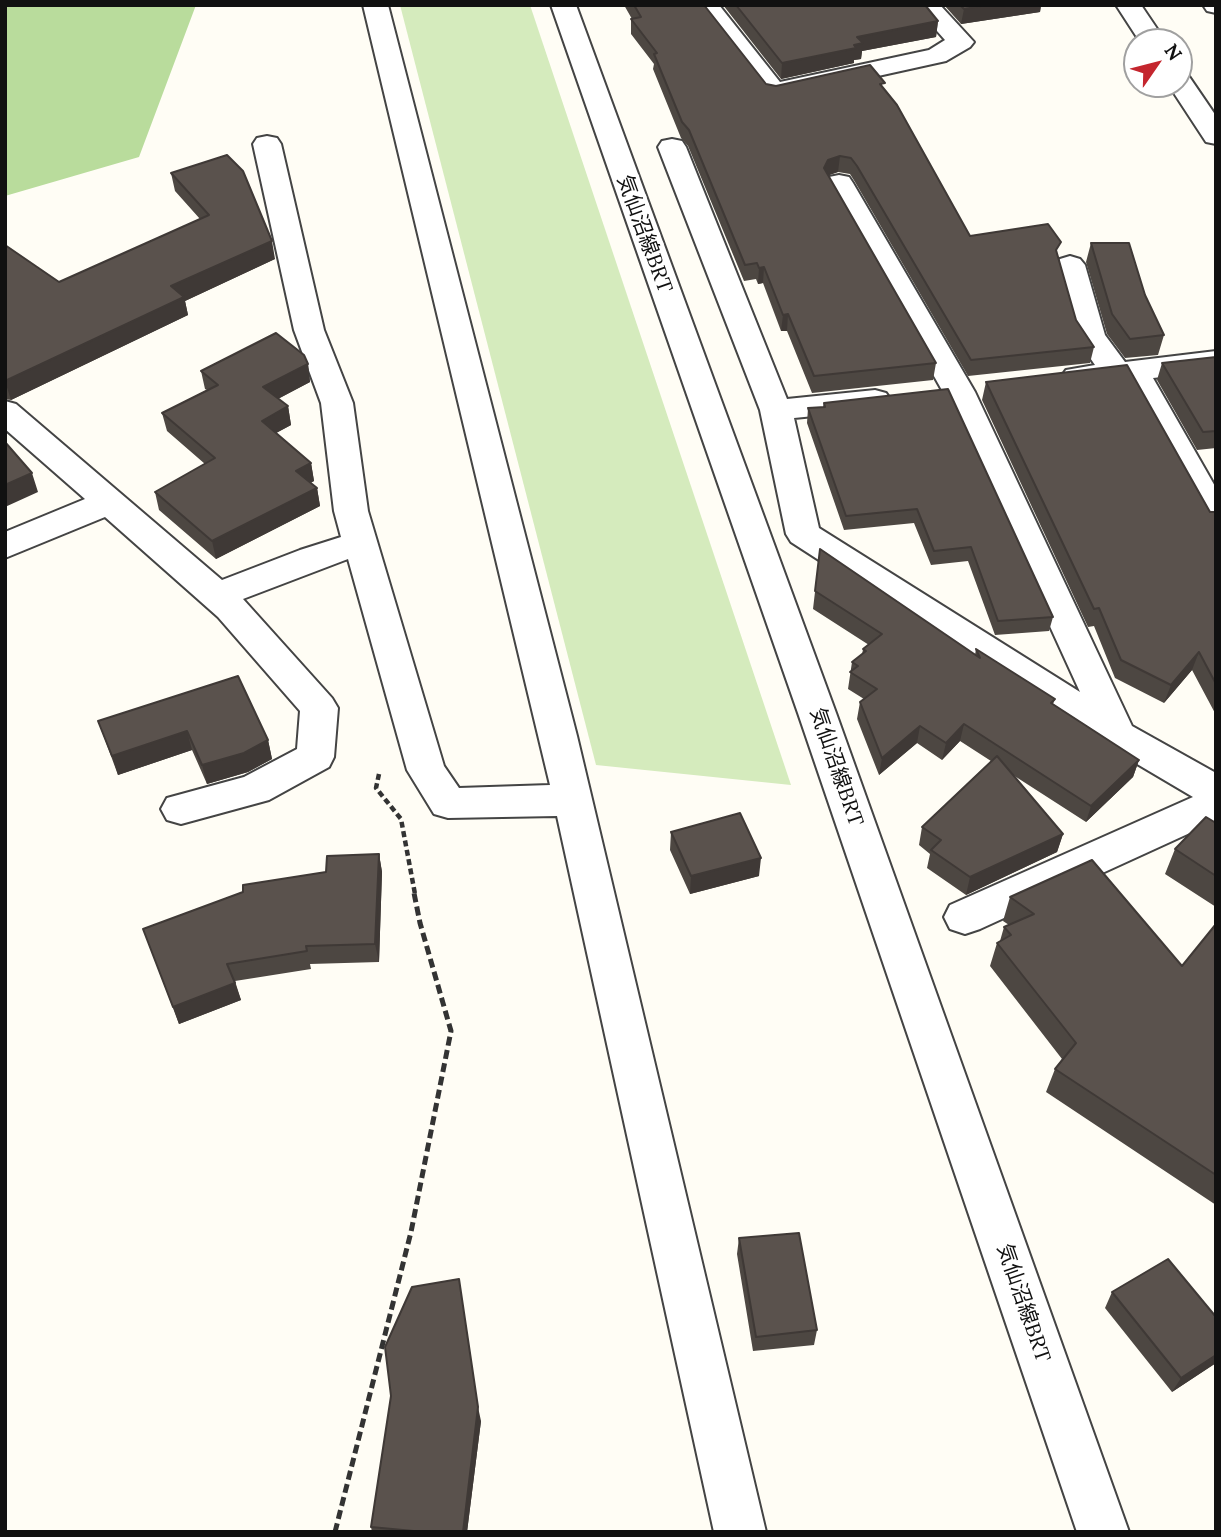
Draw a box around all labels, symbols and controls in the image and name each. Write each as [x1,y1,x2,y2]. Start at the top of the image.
north arrow [1123,28,1193,98]
text: N [1160,39,1188,65]
street label: 気仙沼線BRT [611,172,677,296]
street label: 気仙沼線BRT [804,705,868,829]
street label: 気仙沼線BRT [991,1241,1055,1365]

